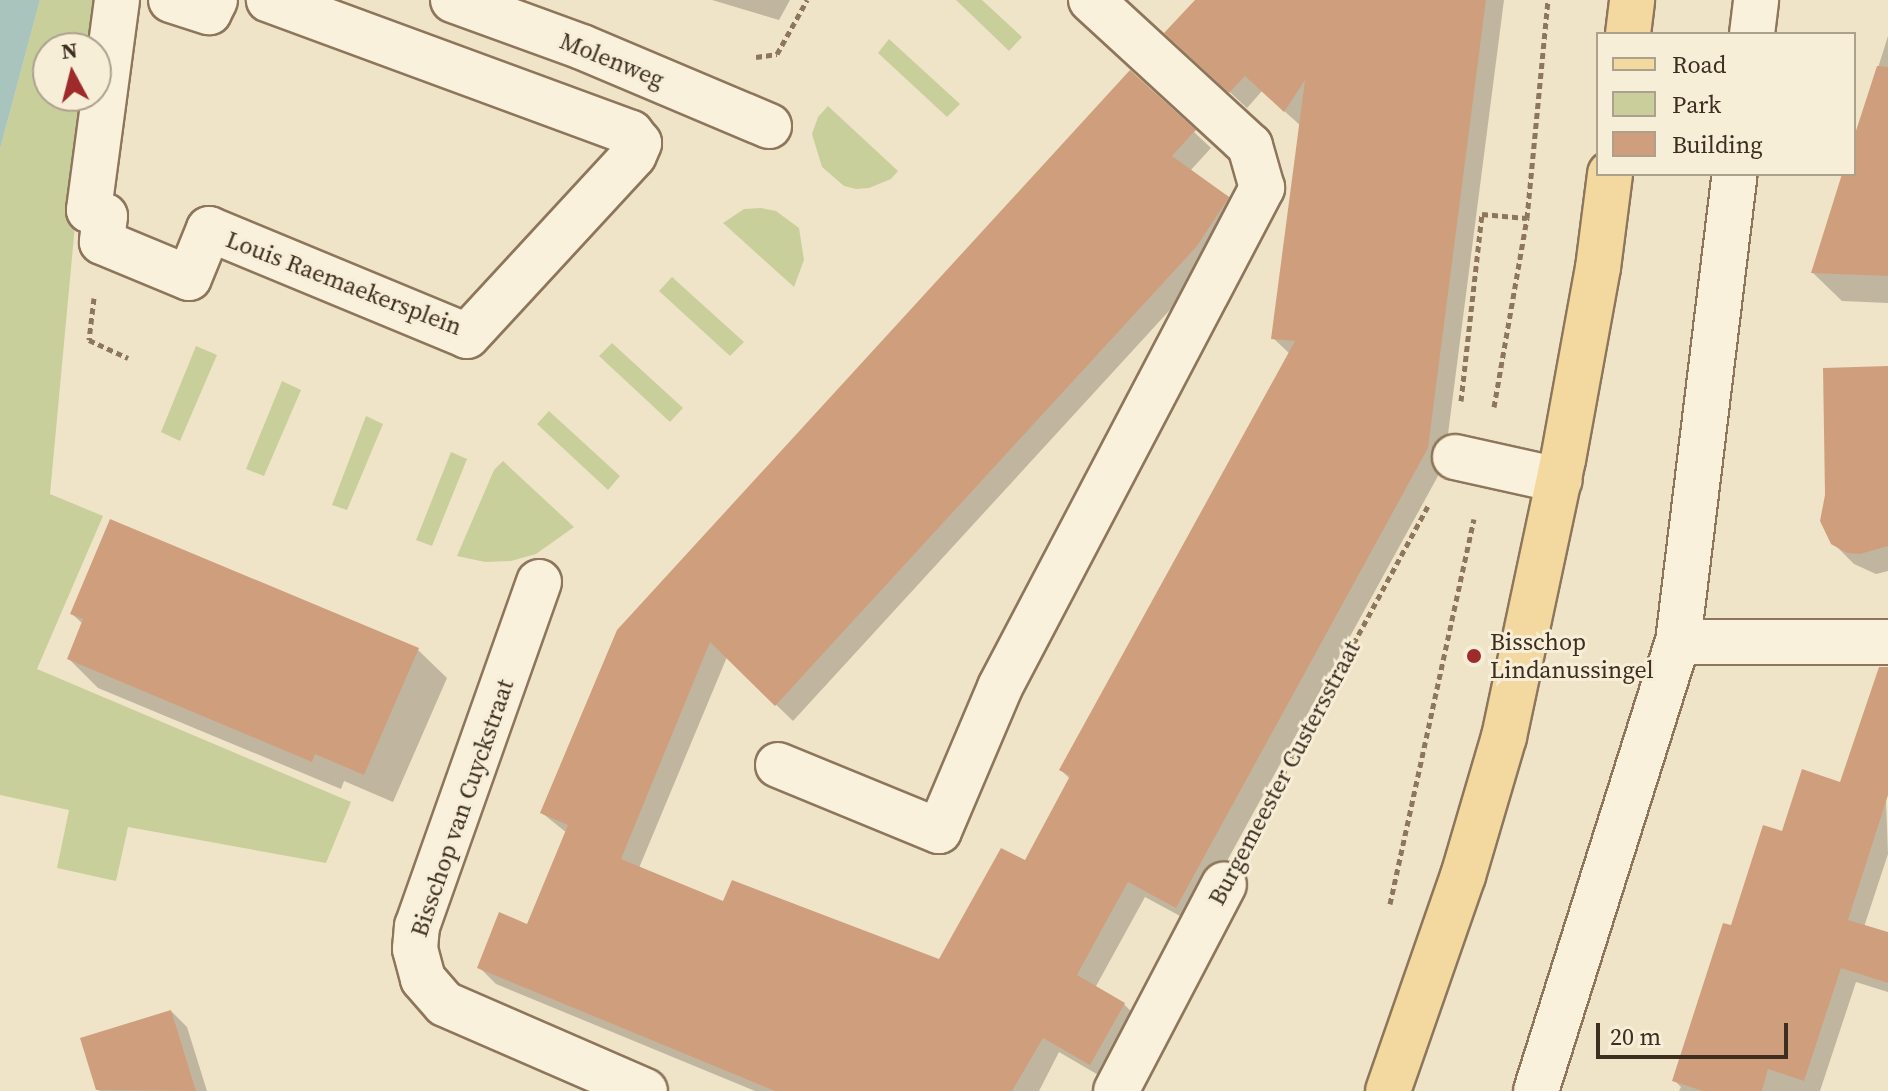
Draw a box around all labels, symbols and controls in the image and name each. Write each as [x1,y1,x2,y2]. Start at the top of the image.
street label: Molenweg [556,26,668,94]
north arrow [32,32,112,112]
legend [1596,32,1856,176]
text: N [60,34,79,66]
text: Road [1672,48,1726,81]
text: Park [1672,88,1721,121]
text: Building [1672,128,1763,161]
street label: Louis Raemaekersplein [222,225,466,341]
place label: Bisschop Lindanussingel [1490,628,1654,684]
street label: Burgemeester Custersstraat [1202,636,1366,910]
marker: Bisschop Lindanussingel [1465,647,1483,665]
street label: Bisschop van Cuyckstraat [404,676,520,940]
scale bar [1600,1007,1792,1057]
text: 20 m [1610,1020,1661,1053]

